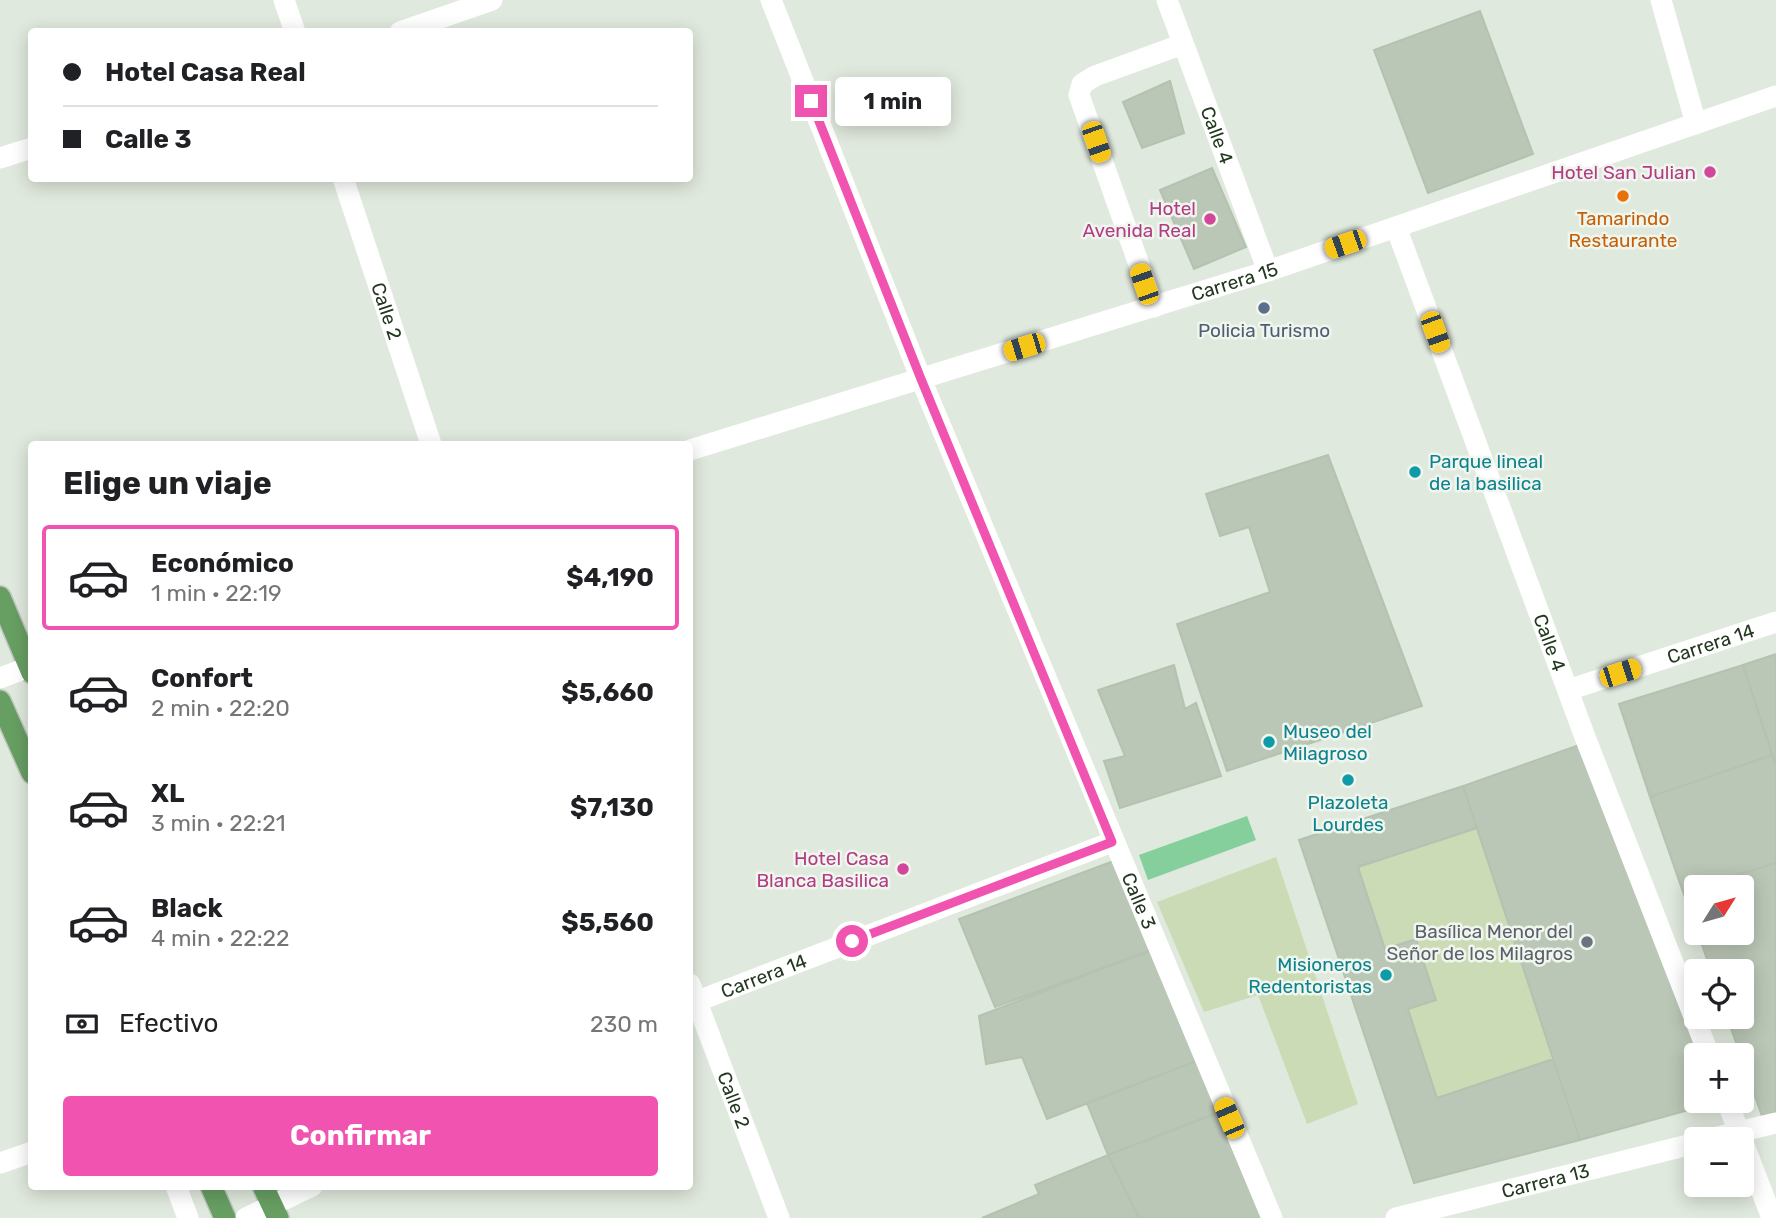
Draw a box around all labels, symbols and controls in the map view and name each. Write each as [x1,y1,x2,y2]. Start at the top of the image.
text: Hotel Casa Real [105,57,306,88]
callout: 1 min [836,76,951,126]
route end [795,85,827,117]
text: 1 min [864,87,922,115]
street label: Calle 4 [1196,103,1238,167]
car [1080,119,1113,165]
text: Calle 3 [105,124,192,155]
place label: Hotel San Julian [1551,161,1696,184]
marker: Hotel San Julian [1702,164,1718,180]
marker: Tamarindo Restaurante [1615,188,1631,204]
place label: Hotel Avenida Real [1082,197,1196,242]
place label: Tamarindo Restaurante [1569,207,1678,252]
marker: Hotel Avenida Real [1202,211,1218,227]
car [1322,227,1369,261]
street label: Carrera 15 [1188,257,1281,306]
car [1128,261,1161,307]
street label: Calle 2 [366,280,407,343]
marker: Policia Turismo [1256,300,1272,316]
car [1418,309,1453,355]
place label: Policia Turismo [1198,319,1330,342]
car [1001,331,1048,363]
place label: Parque lineal de la basilica [1429,450,1543,495]
text: Elige un viaje [63,464,272,502]
marker: Parque lineal de la basilica [1407,464,1423,480]
icon: car [67,546,130,609]
text: Económico [151,548,294,579]
text: $4,190 [566,562,654,593]
text: 1 min · 22:19 [151,579,282,607]
street label: Calle 4 [1528,611,1571,675]
street label: Carrera 14 [1664,619,1757,669]
car [1597,657,1644,689]
icon: car [67,661,130,724]
text: Confort [151,663,253,694]
text: $5,660 [561,677,654,708]
text: 2 min · 22:20 [151,694,290,722]
place label: Museo del Milagroso [1283,720,1372,765]
marker: Museo del Milagroso [1261,734,1277,750]
marker: Plazoleta Lourdes [1340,772,1356,788]
icon: car [67,776,130,839]
text: XL [151,778,184,809]
place label: Plazoleta Lourdes [1308,791,1388,836]
text: $7,130 [570,792,654,823]
text: 3 min · 22:21 [151,809,286,837]
place label: Hotel Casa Blanca Basilica [756,847,889,892]
marker: Hotel Casa Blanca Basilica [895,861,911,877]
street label: Calle 3 [1117,869,1161,932]
north arrow [1684,875,1754,945]
map controls [1684,875,1754,1197]
icon: car [67,891,130,954]
text: Black [151,893,223,924]
text: $5,560 [561,907,654,938]
place label: Basílica Menor del Señor de los Milagros [1386,920,1573,965]
text: 4 min · 22:22 [151,924,290,952]
route start [836,925,868,957]
marker: Basílica Menor del Señor de los Milagros [1579,934,1595,950]
street label: Carrera 14 [718,949,810,1003]
place label: Misioneros Redentoristas [1248,953,1372,998]
button: locate [1684,959,1754,1029]
marker: Misioneros Redentoristas [1378,967,1394,983]
icon: cash [63,1005,101,1043]
text: Efectivo [119,1008,218,1039]
text: 230 m [590,1010,658,1038]
button: + [1684,1043,1754,1113]
street label: Calle 2 [712,1068,755,1132]
car [1212,1095,1247,1141]
button: Confirmar [63,1096,658,1176]
button: − [1684,1127,1754,1197]
street label: Carrera 13 [1499,1159,1592,1203]

